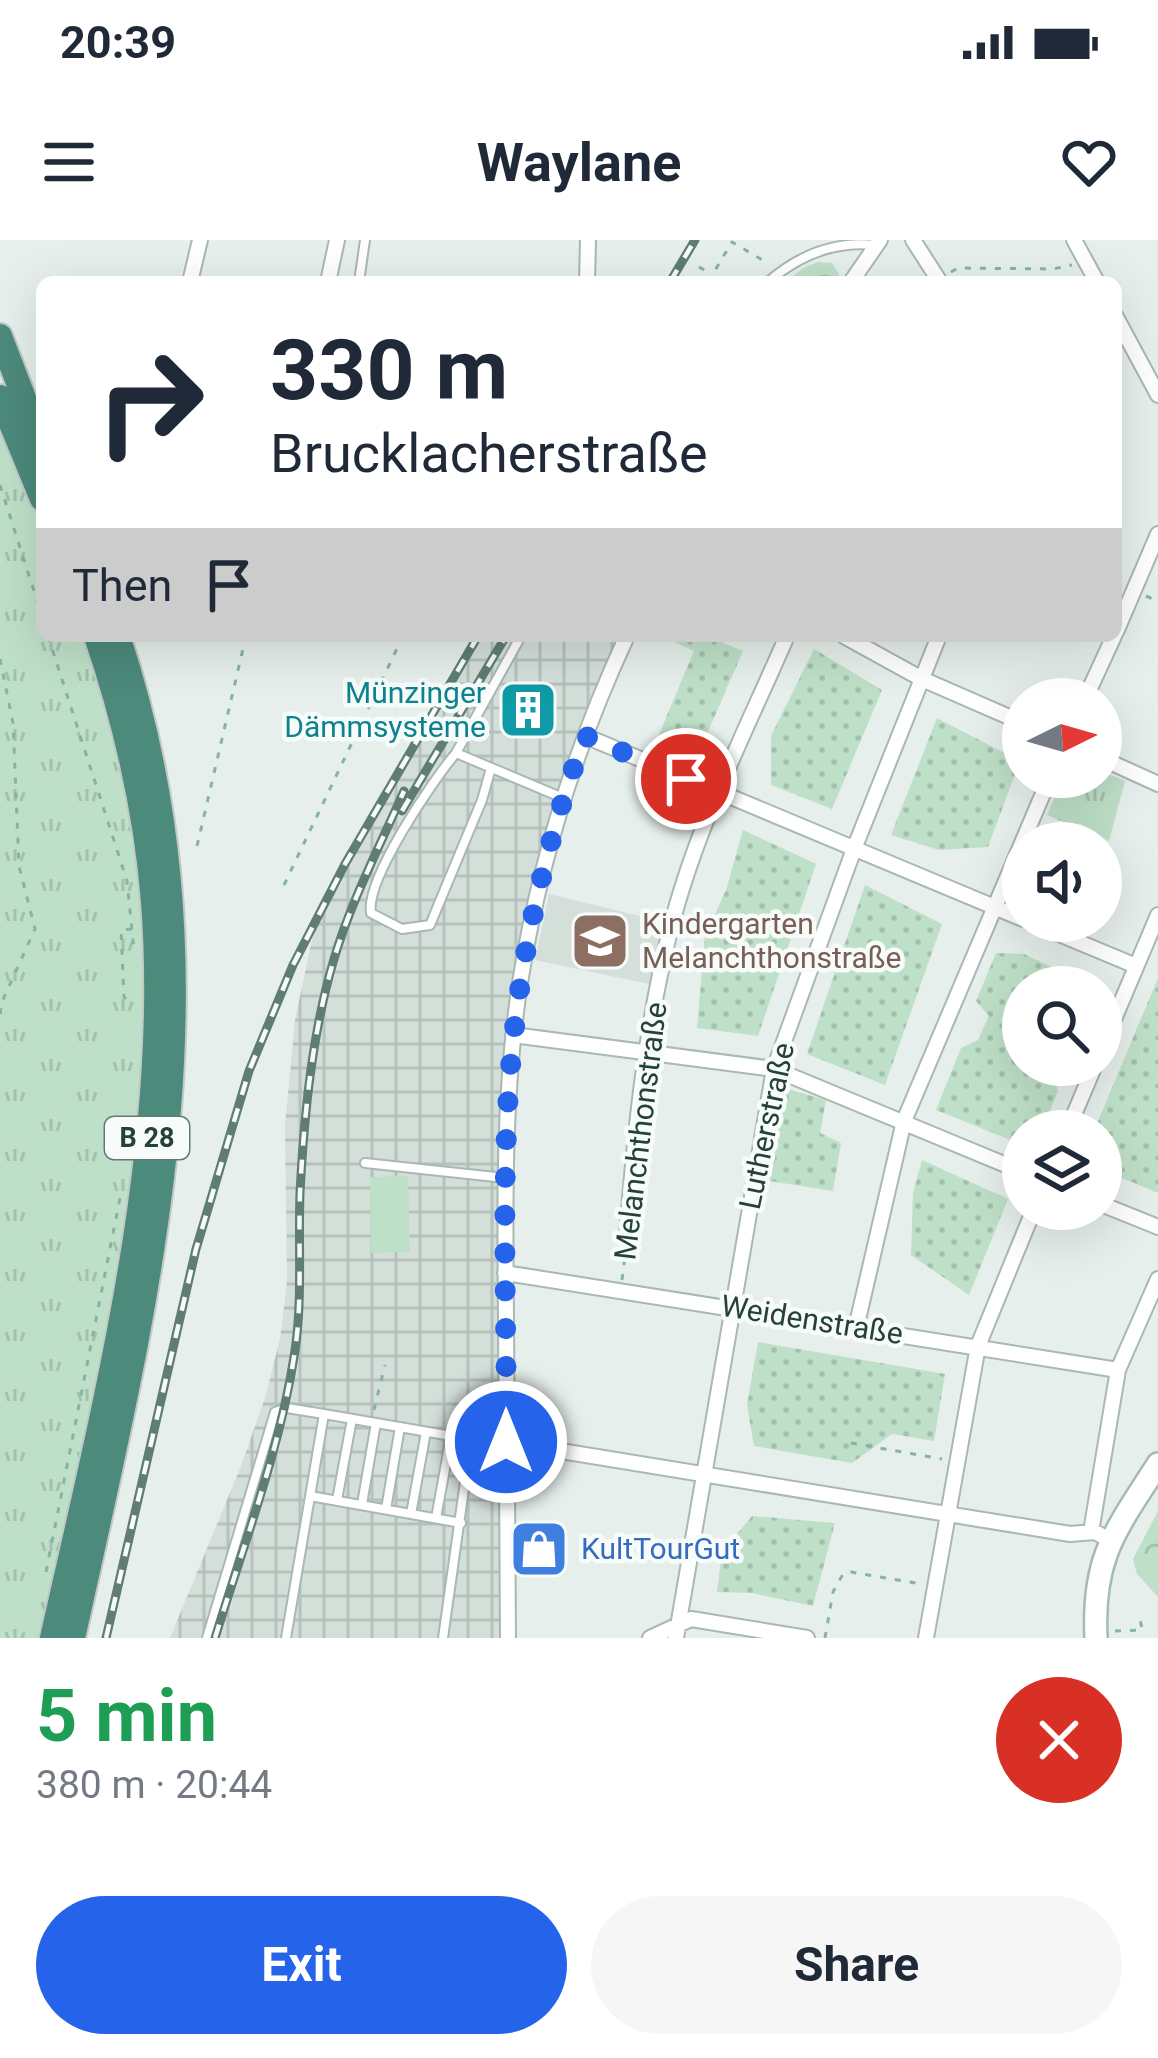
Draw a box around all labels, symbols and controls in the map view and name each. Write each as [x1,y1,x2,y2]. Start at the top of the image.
text: 20:39 [60,16,176,69]
icon: menu [36,129,102,195]
icon: heart [1056,129,1122,195]
text: Waylane [477,131,681,194]
text: 330 m [270,321,508,420]
icon: right [72,324,228,480]
text: Brucklacherstraße [270,422,708,485]
icon: arrive [196,552,262,618]
text: Then [72,559,172,612]
place label: Münzinger Dämmsysteme [284,675,486,744]
north arrow [1002,678,1122,798]
map controls [1002,678,1122,1230]
building icon: Münzinger Dämmsysteme [497,679,559,741]
pin [635,728,737,830]
icon: arrive [653,746,719,812]
button: sound [1002,822,1122,942]
place label: Kindergarten Melanchthonstraße [642,906,901,975]
school or university icon: Kindergarten Melanchthonstraße [569,910,631,972]
button: search [1002,966,1122,1086]
street label: Melanchthonstraße [607,1000,674,1262]
street label: Lutherstraße [732,1039,801,1212]
button: layers [1002,1110,1122,1230]
road number: B 28 [105,1117,189,1159]
street label: Weidenstraße [719,1288,906,1351]
position arrow [443,1379,569,1505]
shop icon: KultTourGut [508,1518,570,1580]
place label: KultTourGut [581,1531,740,1566]
text: 5 min [36,1674,217,1759]
button: close [996,1677,1122,1803]
text: 380 m · 20:44 [36,1762,272,1808]
button: Exit [36,1896,567,2034]
button: Share [591,1896,1122,2034]

